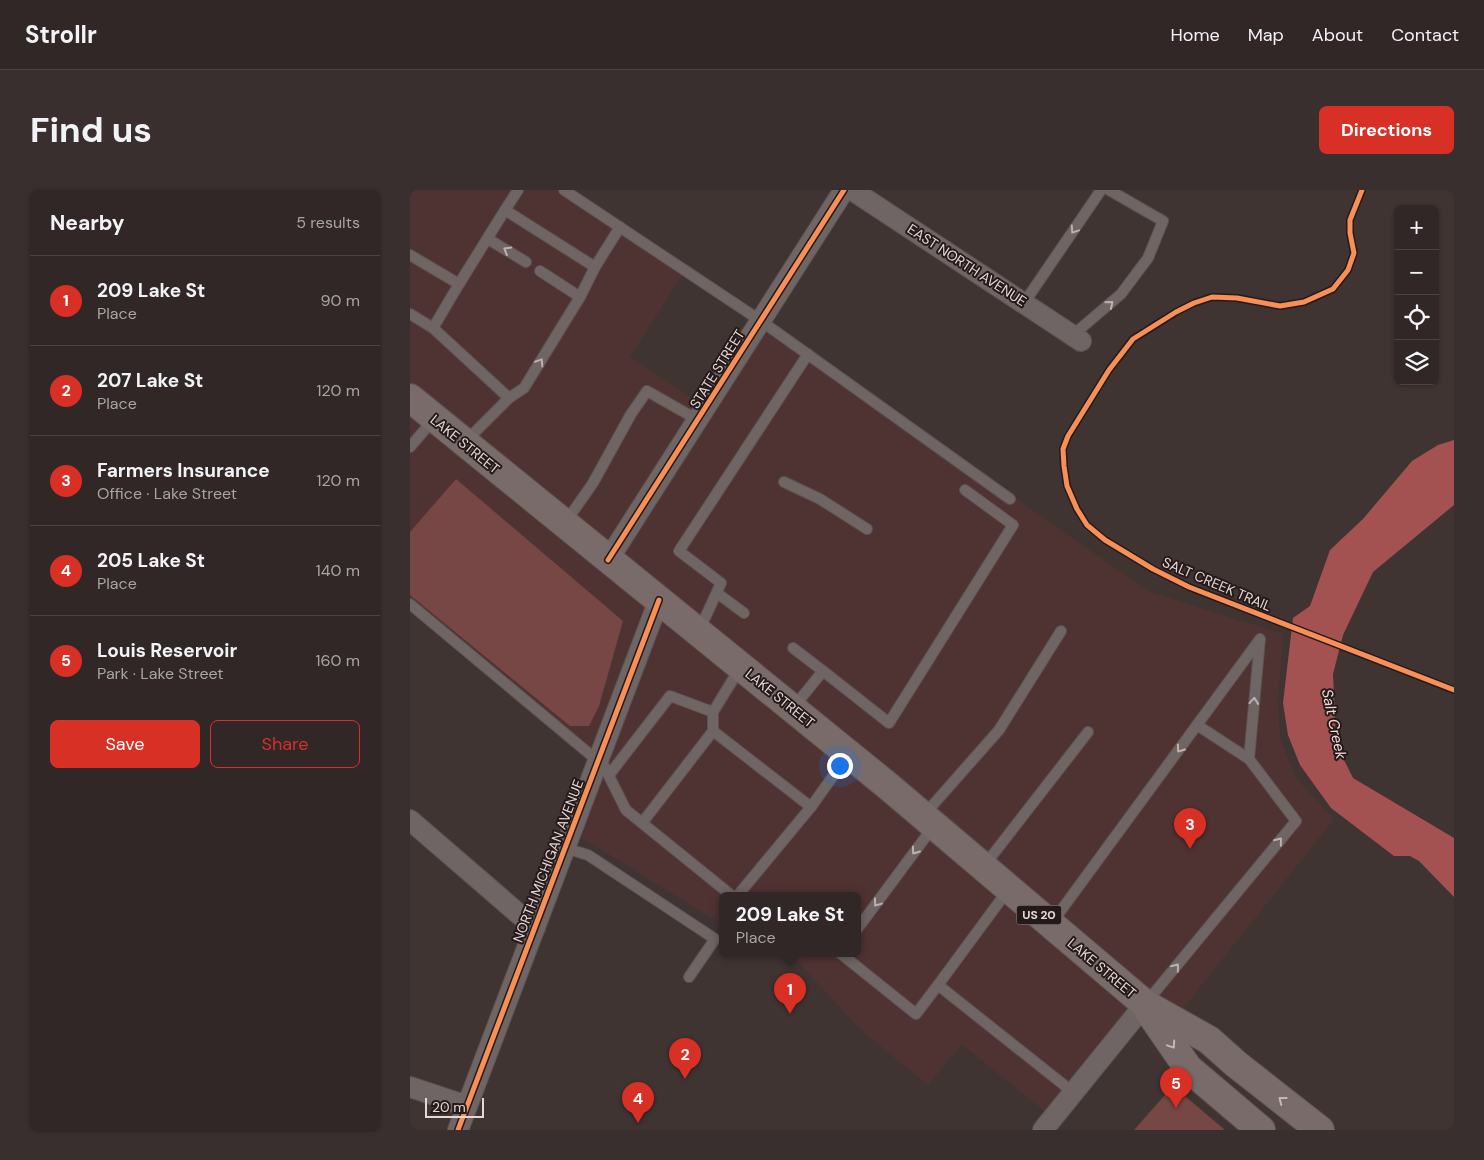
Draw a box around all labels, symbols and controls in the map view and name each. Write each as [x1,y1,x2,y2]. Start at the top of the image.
text: Strollr [25,19,97,50]
text: Home [1170,23,1220,47]
text: Map [1248,23,1284,47]
text: About [1312,23,1363,47]
text: Contact [1391,23,1459,47]
button: Directions [1319,106,1454,154]
text: Find us [30,107,152,153]
map controls [1394,205,1439,385]
button: + [1394,205,1439,250]
text: Nearby [50,209,124,237]
text: 5 results [296,212,360,233]
street label: EAST NORTH AVENUE [904,220,1030,310]
one-way arrow [1071,225,1080,234]
one-way arrow [504,246,513,256]
button: − [1394,250,1439,295]
text: 209 Lake St [97,278,205,303]
text: 1 [63,290,69,311]
text: 90 m [320,290,360,311]
button: locate [1394,295,1439,340]
one-way arrow [1104,301,1113,309]
text: Place [97,303,137,324]
street label: STATE STREET [686,326,749,412]
button: layers [1394,340,1439,385]
one-way arrow [534,358,544,367]
text: 207 Lake St [97,368,203,393]
text: 2 [61,380,71,401]
text: 120 m [316,380,360,401]
text: Place [97,393,137,414]
street label: LAKE STREET [427,411,503,478]
text: Farmers Insurance [97,458,270,483]
text: 3 [61,470,71,491]
text: 120 m [316,470,360,491]
text: Office · Lake Street [97,483,237,504]
text: 205 Lake St [97,548,205,573]
street label: SALT CREEK TRAIL [1160,553,1274,615]
text: 4 [61,560,71,581]
text: 140 m [316,560,360,581]
text: Place [97,573,137,594]
text: Louis Reservoir [97,638,237,663]
text: 5 [61,650,71,671]
text: 160 m [316,650,360,671]
text: Park · Lake Street [97,663,224,684]
street label: LAKE STREET [742,665,818,732]
water label: Salt Creek [1317,687,1351,761]
one-way arrow [1248,696,1259,704]
button: Save [50,720,200,768]
button: Share [210,720,360,768]
one-way arrow [1177,743,1186,753]
your location [827,753,853,779]
street label: NORTH MICHIGAN AVENUE [509,777,587,945]
pin: 3 [1174,808,1206,849]
one-way arrow [1273,838,1282,847]
one-way arrow [912,845,920,854]
popup [719,892,861,957]
one-way arrow [874,897,882,906]
text: 209 Lake St [736,902,844,927]
road number: US 20 [1016,906,1062,924]
text: Place [736,927,776,948]
street label: LAKE STREET [1064,934,1140,1002]
one-way arrow [1170,963,1179,972]
pin: 1 [774,973,806,1014]
pin: 2 [669,1038,701,1079]
one-way arrow [1166,1039,1175,1048]
pin: 5 [1160,1067,1192,1108]
pin: 4 [622,1082,654,1123]
scale bar [425,1095,484,1118]
one-way arrow [1278,1097,1288,1106]
text: 20 m [432,1098,466,1116]

